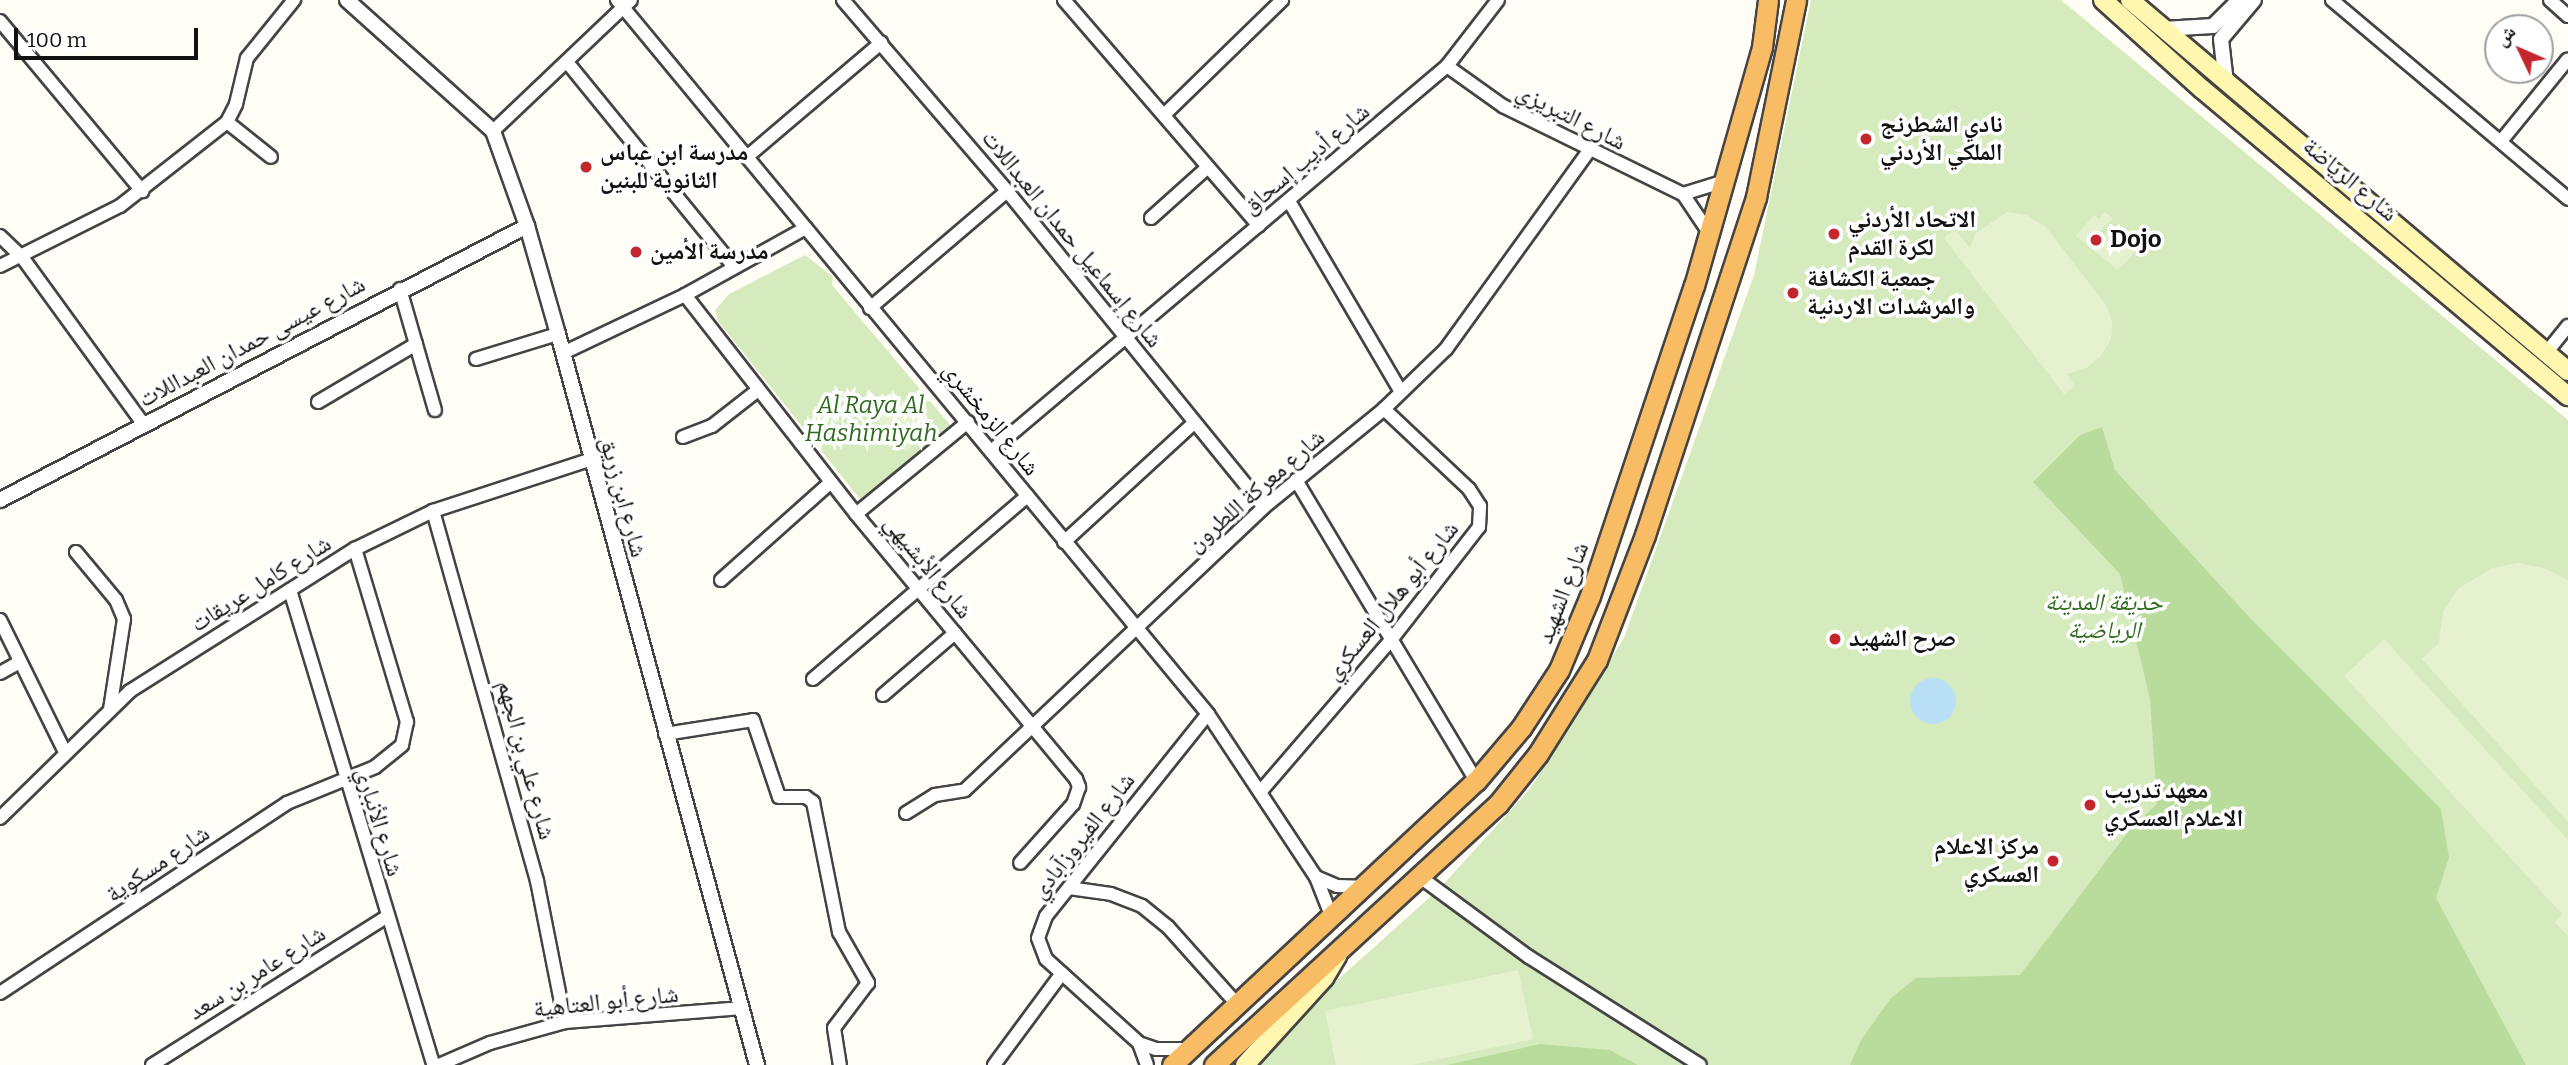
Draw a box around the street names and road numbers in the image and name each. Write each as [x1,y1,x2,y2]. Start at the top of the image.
street label: شارع التبريزي [1511,77,1631,157]
street label: شارع أديب إسحاق [1236,97,1376,221]
street label: شارع إسماعيل حمدان العبداللات [975,124,1169,354]
street label: شارع الرياضة [2297,132,2403,228]
street label: شارع عيسى حمدان العبداللات [134,270,370,414]
street label: شارع الزمخشري [936,356,1046,482]
street label: شارع معركة اللطرون [1181,423,1331,559]
street label: شارع ابن زريق [593,434,653,560]
street label: شارع الأبشيهي [877,509,979,625]
street label: شارع أبو هلال العسكري [1319,515,1465,687]
street label: شارع كامل عريقات [185,529,337,639]
street label: شارع الشهيد [1531,538,1595,648]
street label: شارع علي بن الجهم [491,677,561,843]
street label: شارع الأنباري [349,764,409,880]
street label: شارع الفيروزآبادي [1025,767,1141,905]
street label: شارع مسكوية [101,819,215,909]
street label: شارع عامر بن سعد [183,919,331,1027]
street label: شارع أبو العتاهية [532,980,680,1024]

